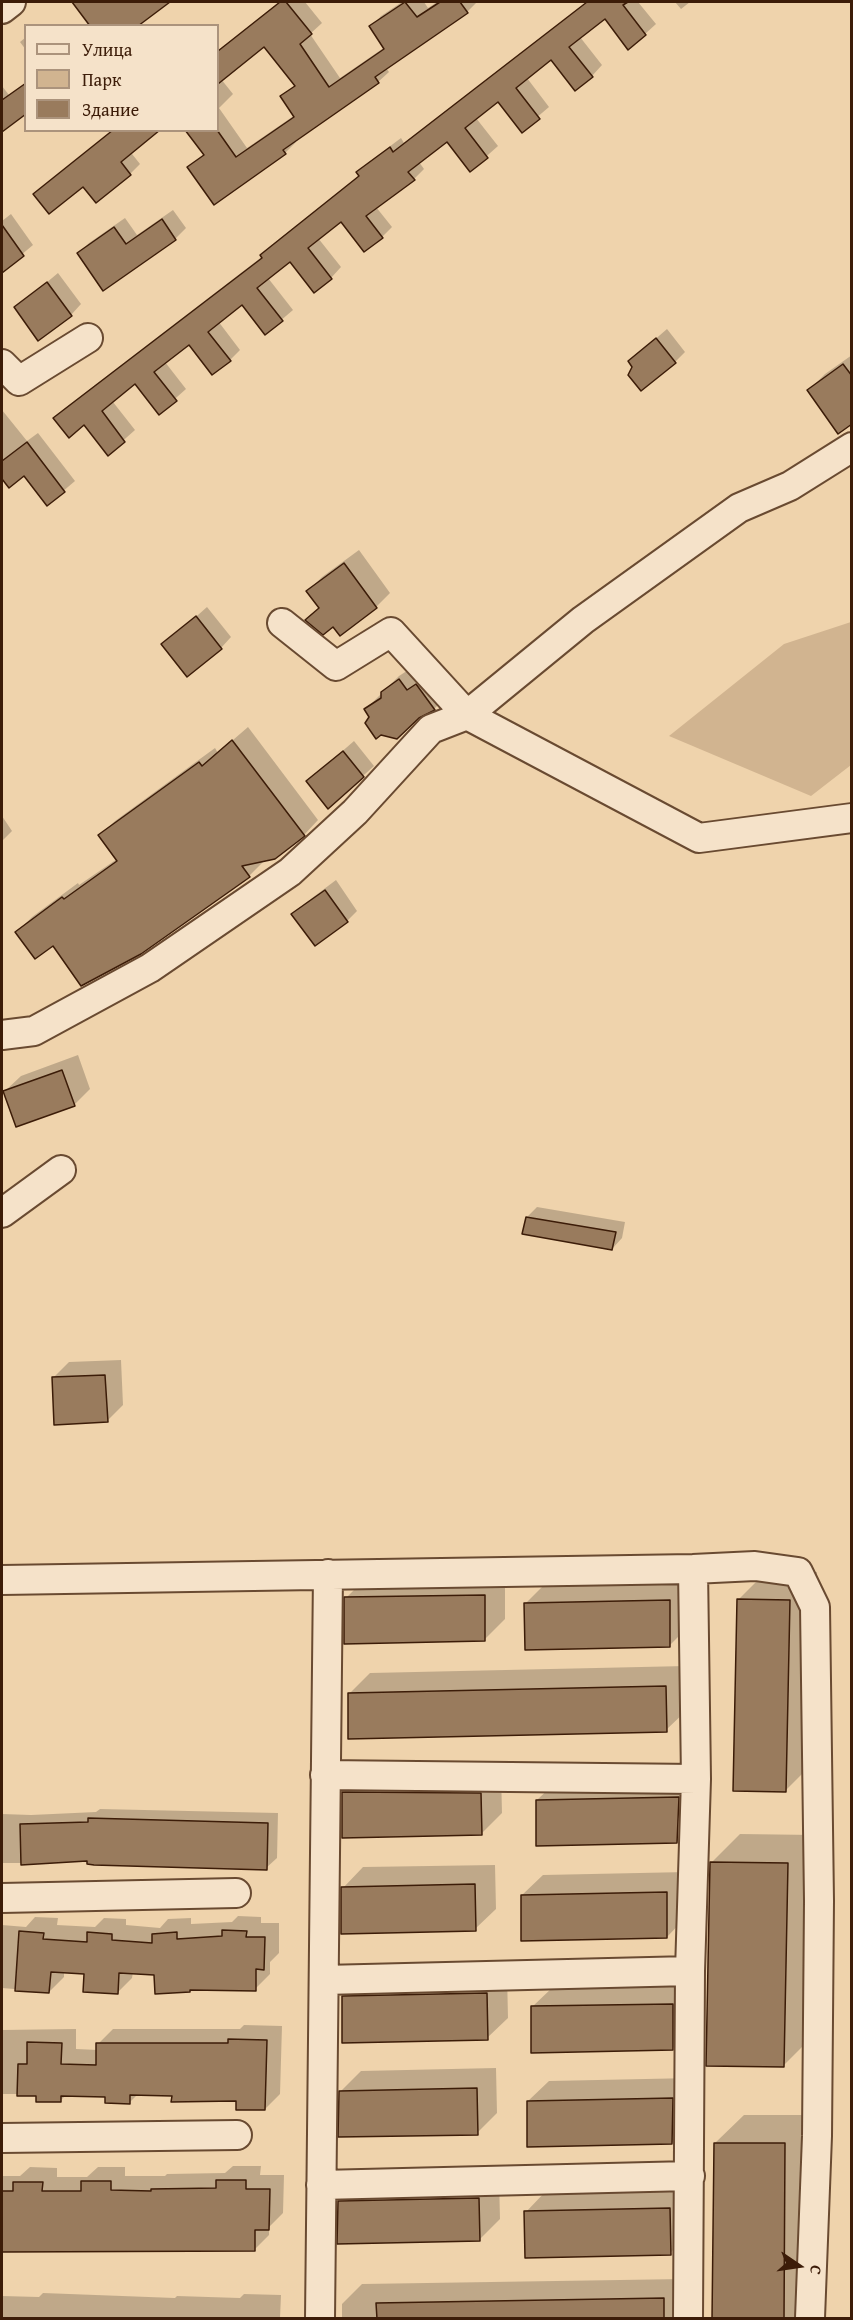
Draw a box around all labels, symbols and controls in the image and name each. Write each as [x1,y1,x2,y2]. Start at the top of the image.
legend [24,24,219,132]
text: Улица [82,36,132,63]
text: Парк [82,66,121,93]
text: Здание [82,96,139,123]
north arrow [769,2236,829,2296]
text: С [804,2263,829,2277]

